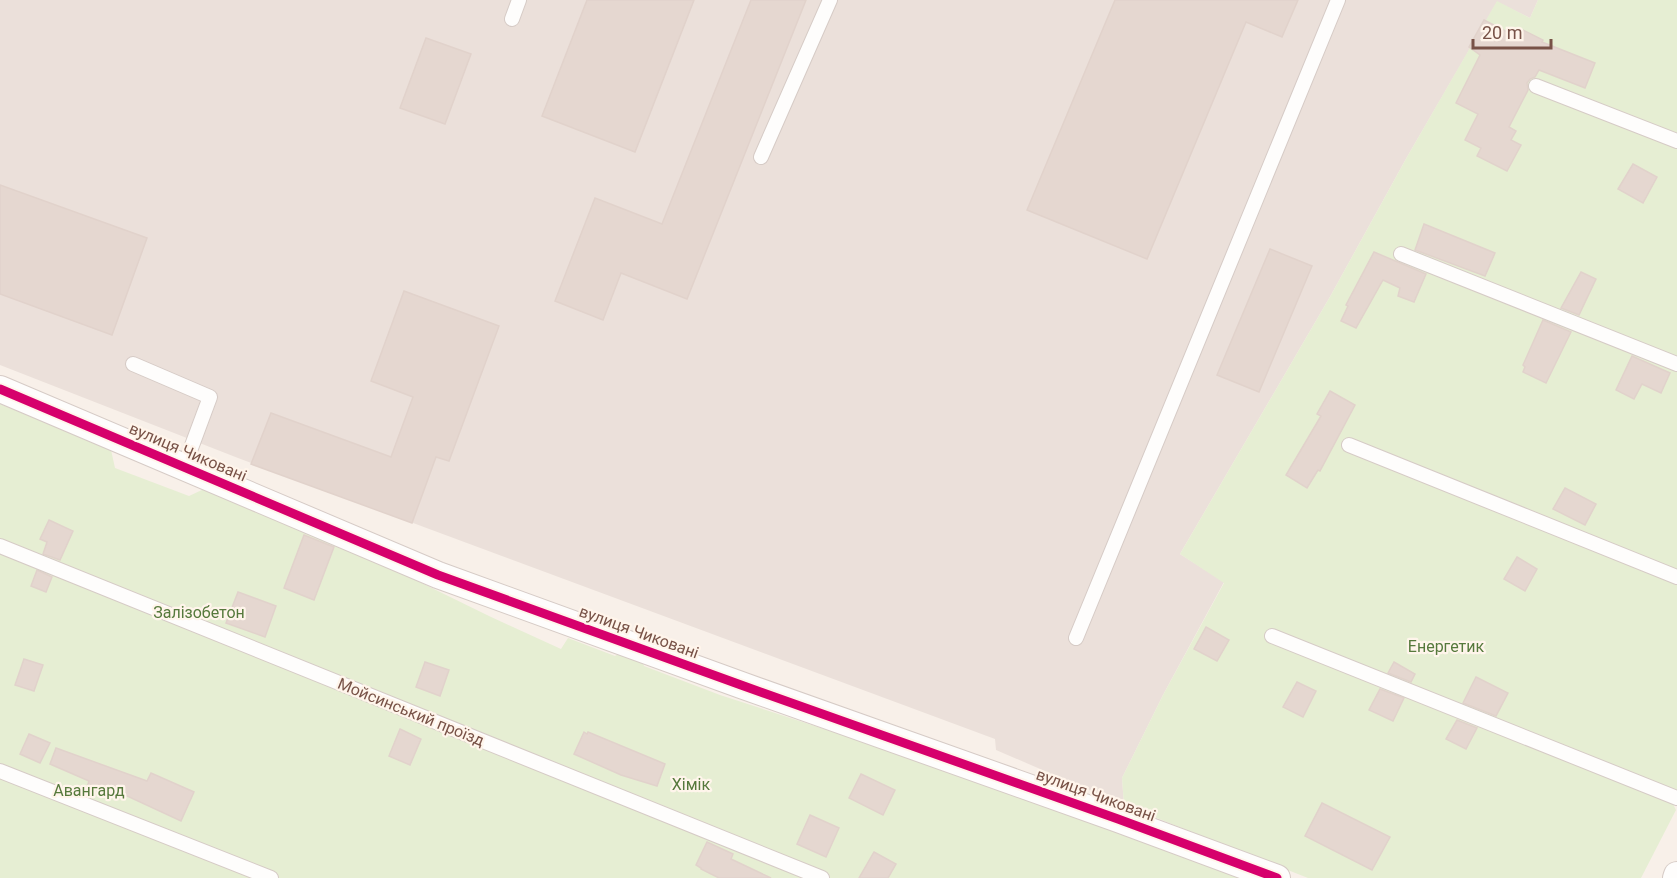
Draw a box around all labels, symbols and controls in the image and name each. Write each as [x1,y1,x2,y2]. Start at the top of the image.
scale bar [1473,12,1551,50]
text: 20 m [1482,22,1522,43]
street label: вулиця Чиковані [126,419,250,485]
street label: вулиця Чиковані [577,602,701,662]
park label: Залізобетон [153,603,245,622]
park label: Енергетик [1408,637,1485,656]
street label: Мойсинський проїзд [335,674,487,750]
street label: вулиця Чиковані [1034,765,1158,825]
park label: Хімік [672,775,711,794]
park label: Авангард [53,781,125,800]

